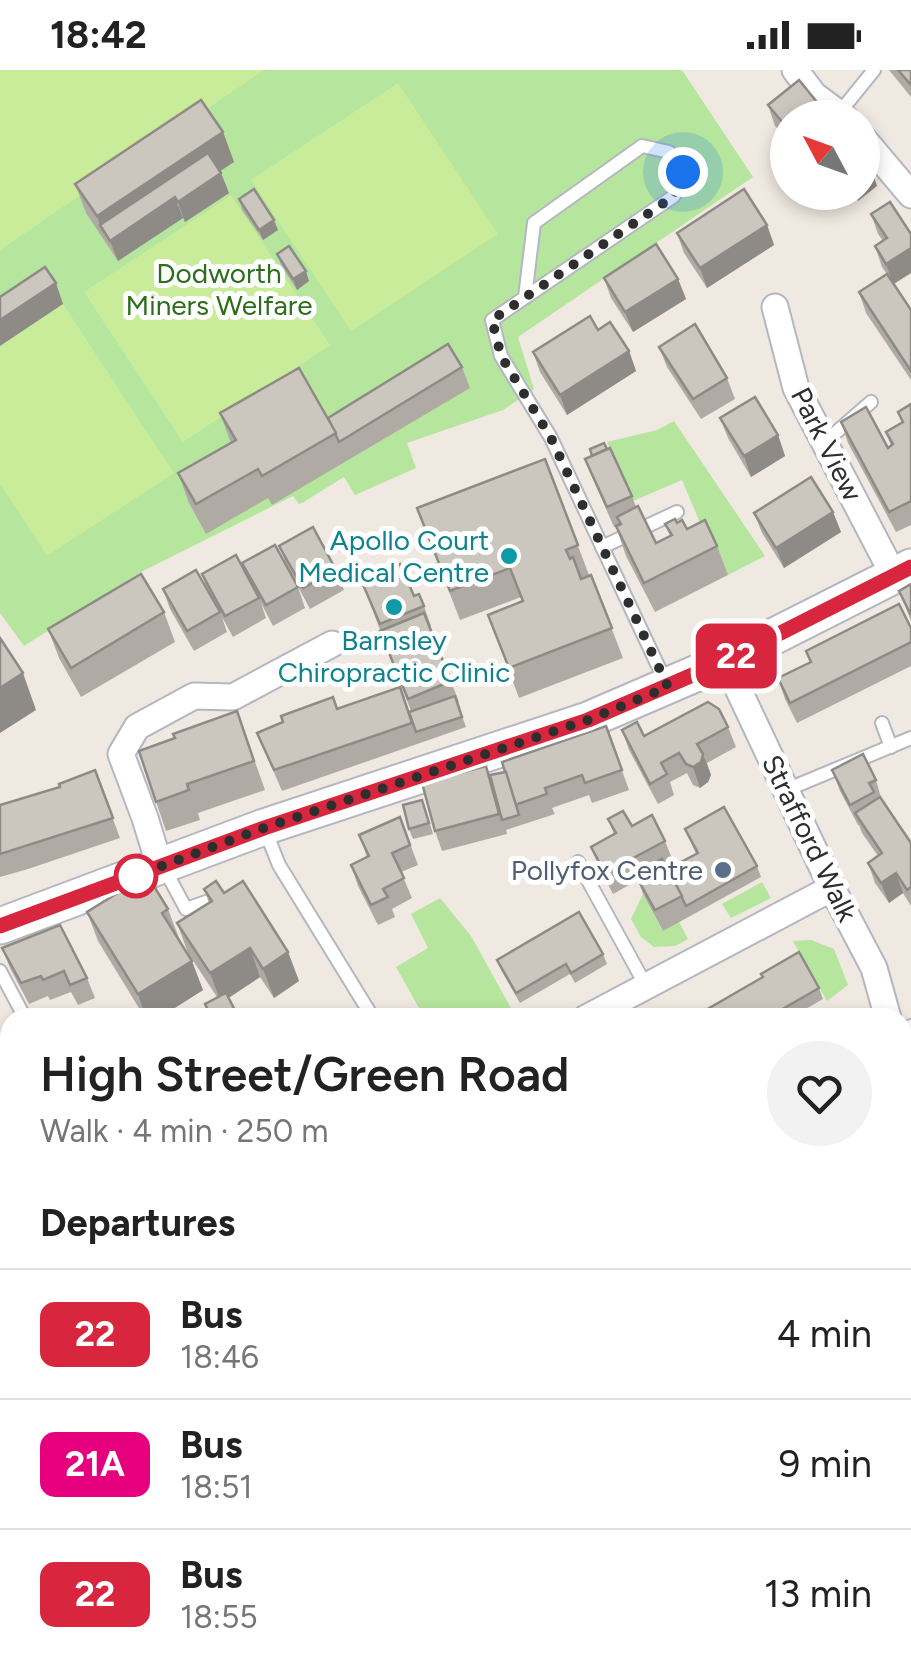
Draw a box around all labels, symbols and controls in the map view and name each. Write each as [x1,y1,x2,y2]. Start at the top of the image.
text: 18:42 [50,12,147,58]
north arrow [770,100,880,210]
map controls [770,100,880,210]
your location [658,147,708,197]
park label: Dodworth Miners Welfare [126,256,313,322]
street label: Park View [784,382,870,507]
place label: Apollo Court Medical Centre [298,523,489,589]
marker: Apollo Court Medical Centre [498,545,520,567]
marker: Barnsley Chiropractic Clinic [383,596,405,618]
place label: Barnsley Chiropractic Clinic [278,623,510,689]
line badge: 22 [691,624,781,688]
text: 22 [716,635,756,677]
street label: Strafford Walk [755,749,865,927]
place label: Pollyfox Centre [511,853,703,887]
unlabelled marker [115,855,157,897]
marker: Pollyfox Centre [712,859,734,881]
button: heart [767,1041,872,1146]
text: High Street/Green Road [40,1045,570,1103]
text: Walk · 4 min · 250 m [40,1112,328,1150]
text: Departures [40,1200,235,1246]
text: Bus [180,1292,243,1338]
text: 4 min [777,1311,872,1357]
text: 22 [75,1313,115,1355]
text: 18:46 [180,1338,259,1376]
text: Bus [180,1422,243,1468]
text: 9 min [779,1441,872,1487]
text: 21A [65,1443,125,1485]
text: 18:51 [180,1468,253,1506]
text: Bus [180,1552,243,1598]
text: 13 min [764,1571,872,1617]
text: 22 [75,1573,115,1615]
text: 18:55 [180,1598,258,1636]

